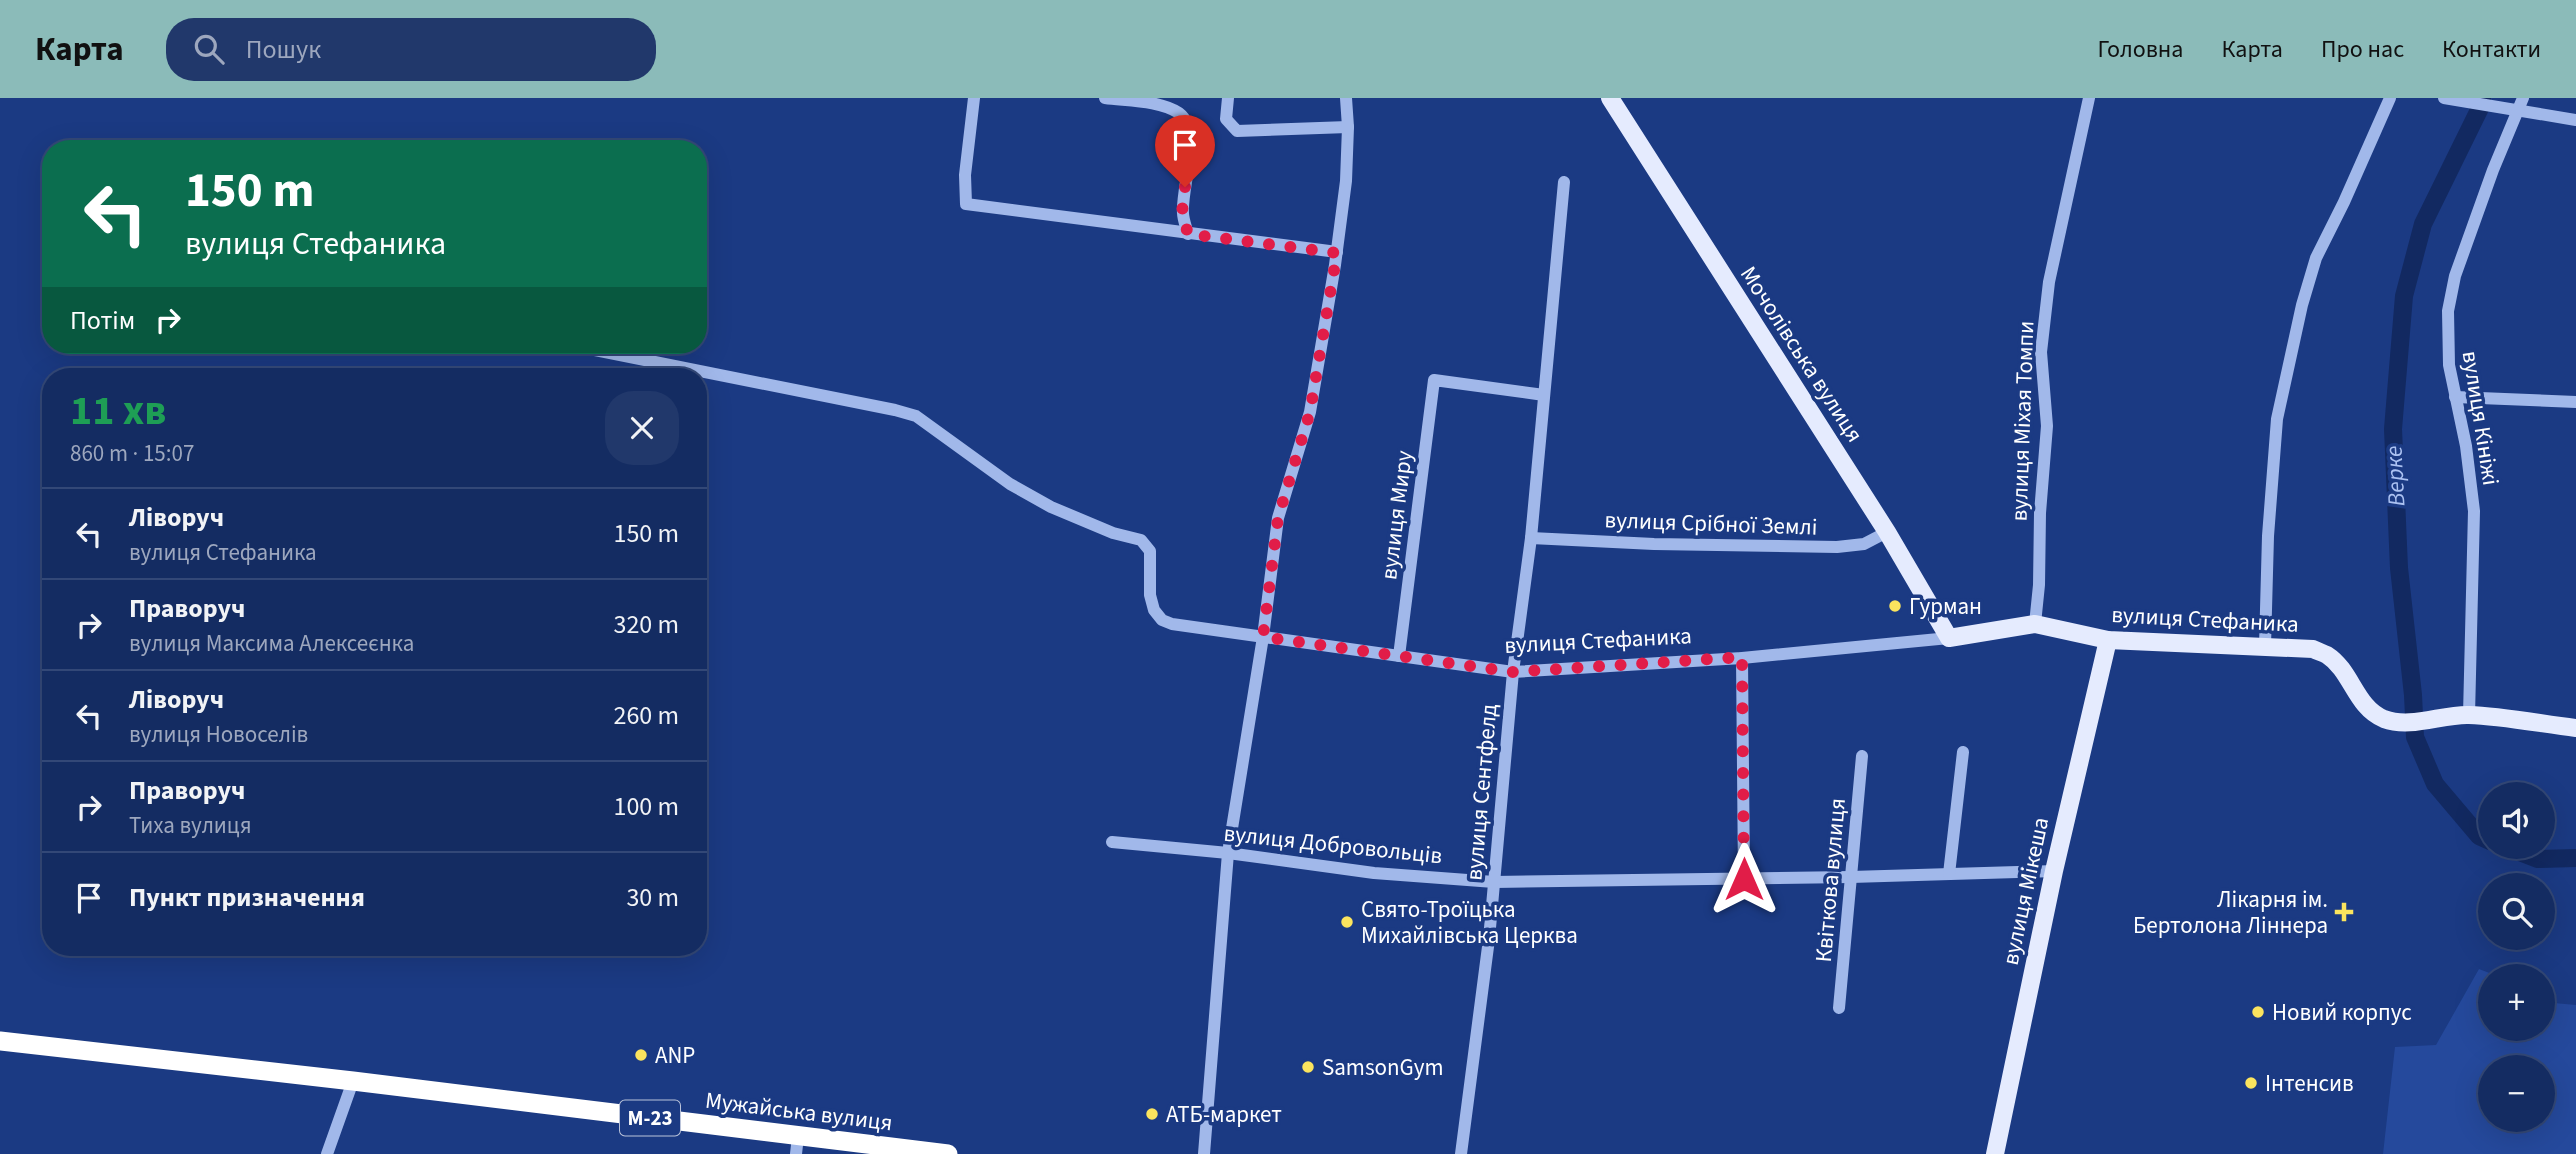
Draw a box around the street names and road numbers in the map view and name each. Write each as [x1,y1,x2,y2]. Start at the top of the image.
street label: Мочолівська вулиця [1732,260,1871,449]
street label: вулиця Міхая Томпи [2003,320,2042,522]
street label: вулиця Кініжі [2454,348,2507,488]
street label: вулиця Миру [1372,448,1421,581]
street label: вулиця Срібної Землі [1604,503,1818,544]
street label: вулиця Стефаника [2110,598,2300,641]
street label: вулиця Стефаника [1503,619,1693,662]
street label: вулиця Сентфелд [1457,702,1506,882]
street label: Квіткова вулиця [1807,797,1854,963]
street label: вулиця Мікеша [1994,814,2057,968]
street label: вулиця Добровольців [1222,817,1444,872]
street label: Мужайська вулиця [703,1084,895,1139]
road number: М-23 [620,1100,680,1136]

